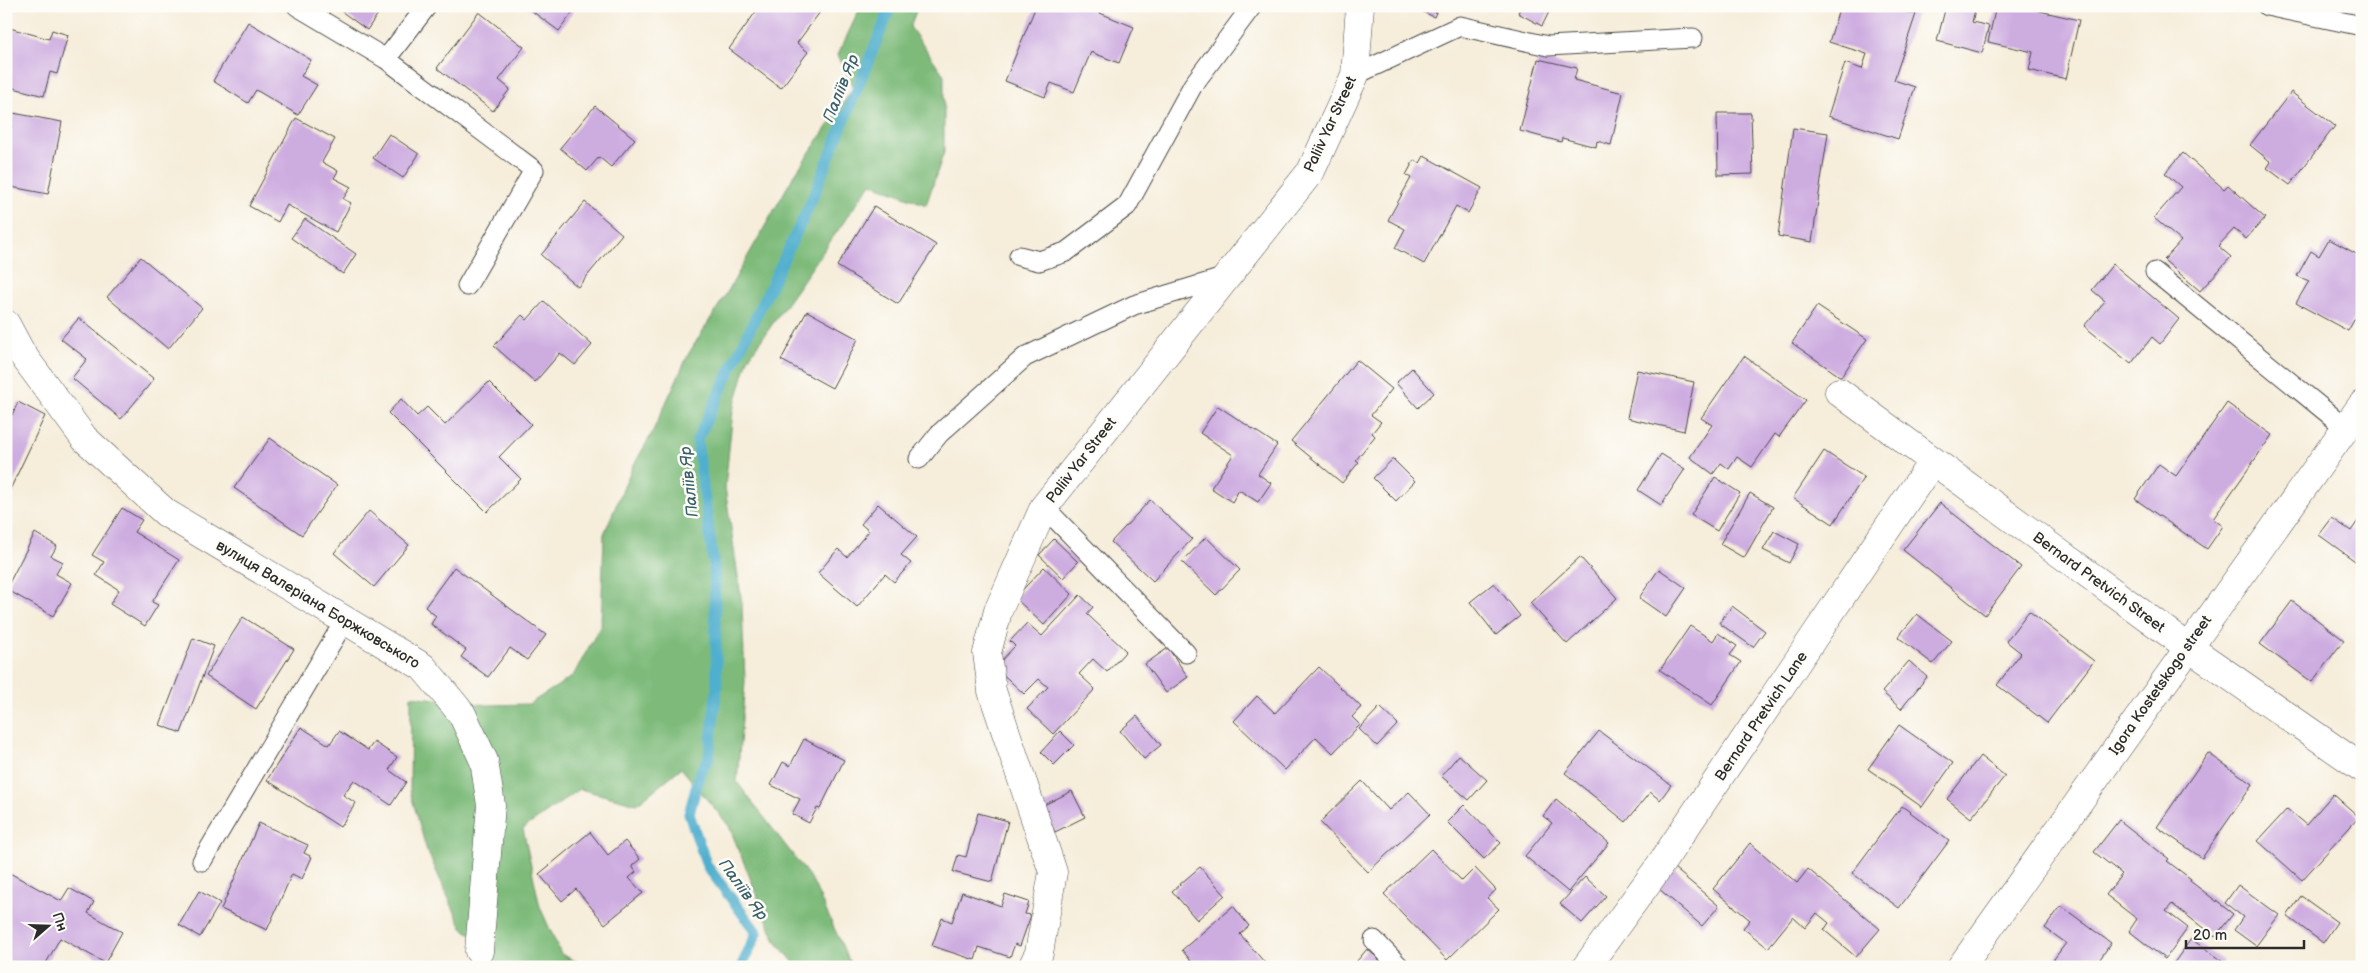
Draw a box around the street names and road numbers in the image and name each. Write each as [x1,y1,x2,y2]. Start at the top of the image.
street label: Paliiv Yar Street [1300,73,1361,175]
street label: Paliiv Yar Street [1042,413,1121,507]
street label: Bernard Pretvich Street [2029,528,2169,637]
street label: вулиця Валеріана Боржковського [212,536,423,673]
street label: Igora Kostetskogo street [2105,611,2216,759]
street label: Bernard Pretvich Lane [1711,648,1812,785]

